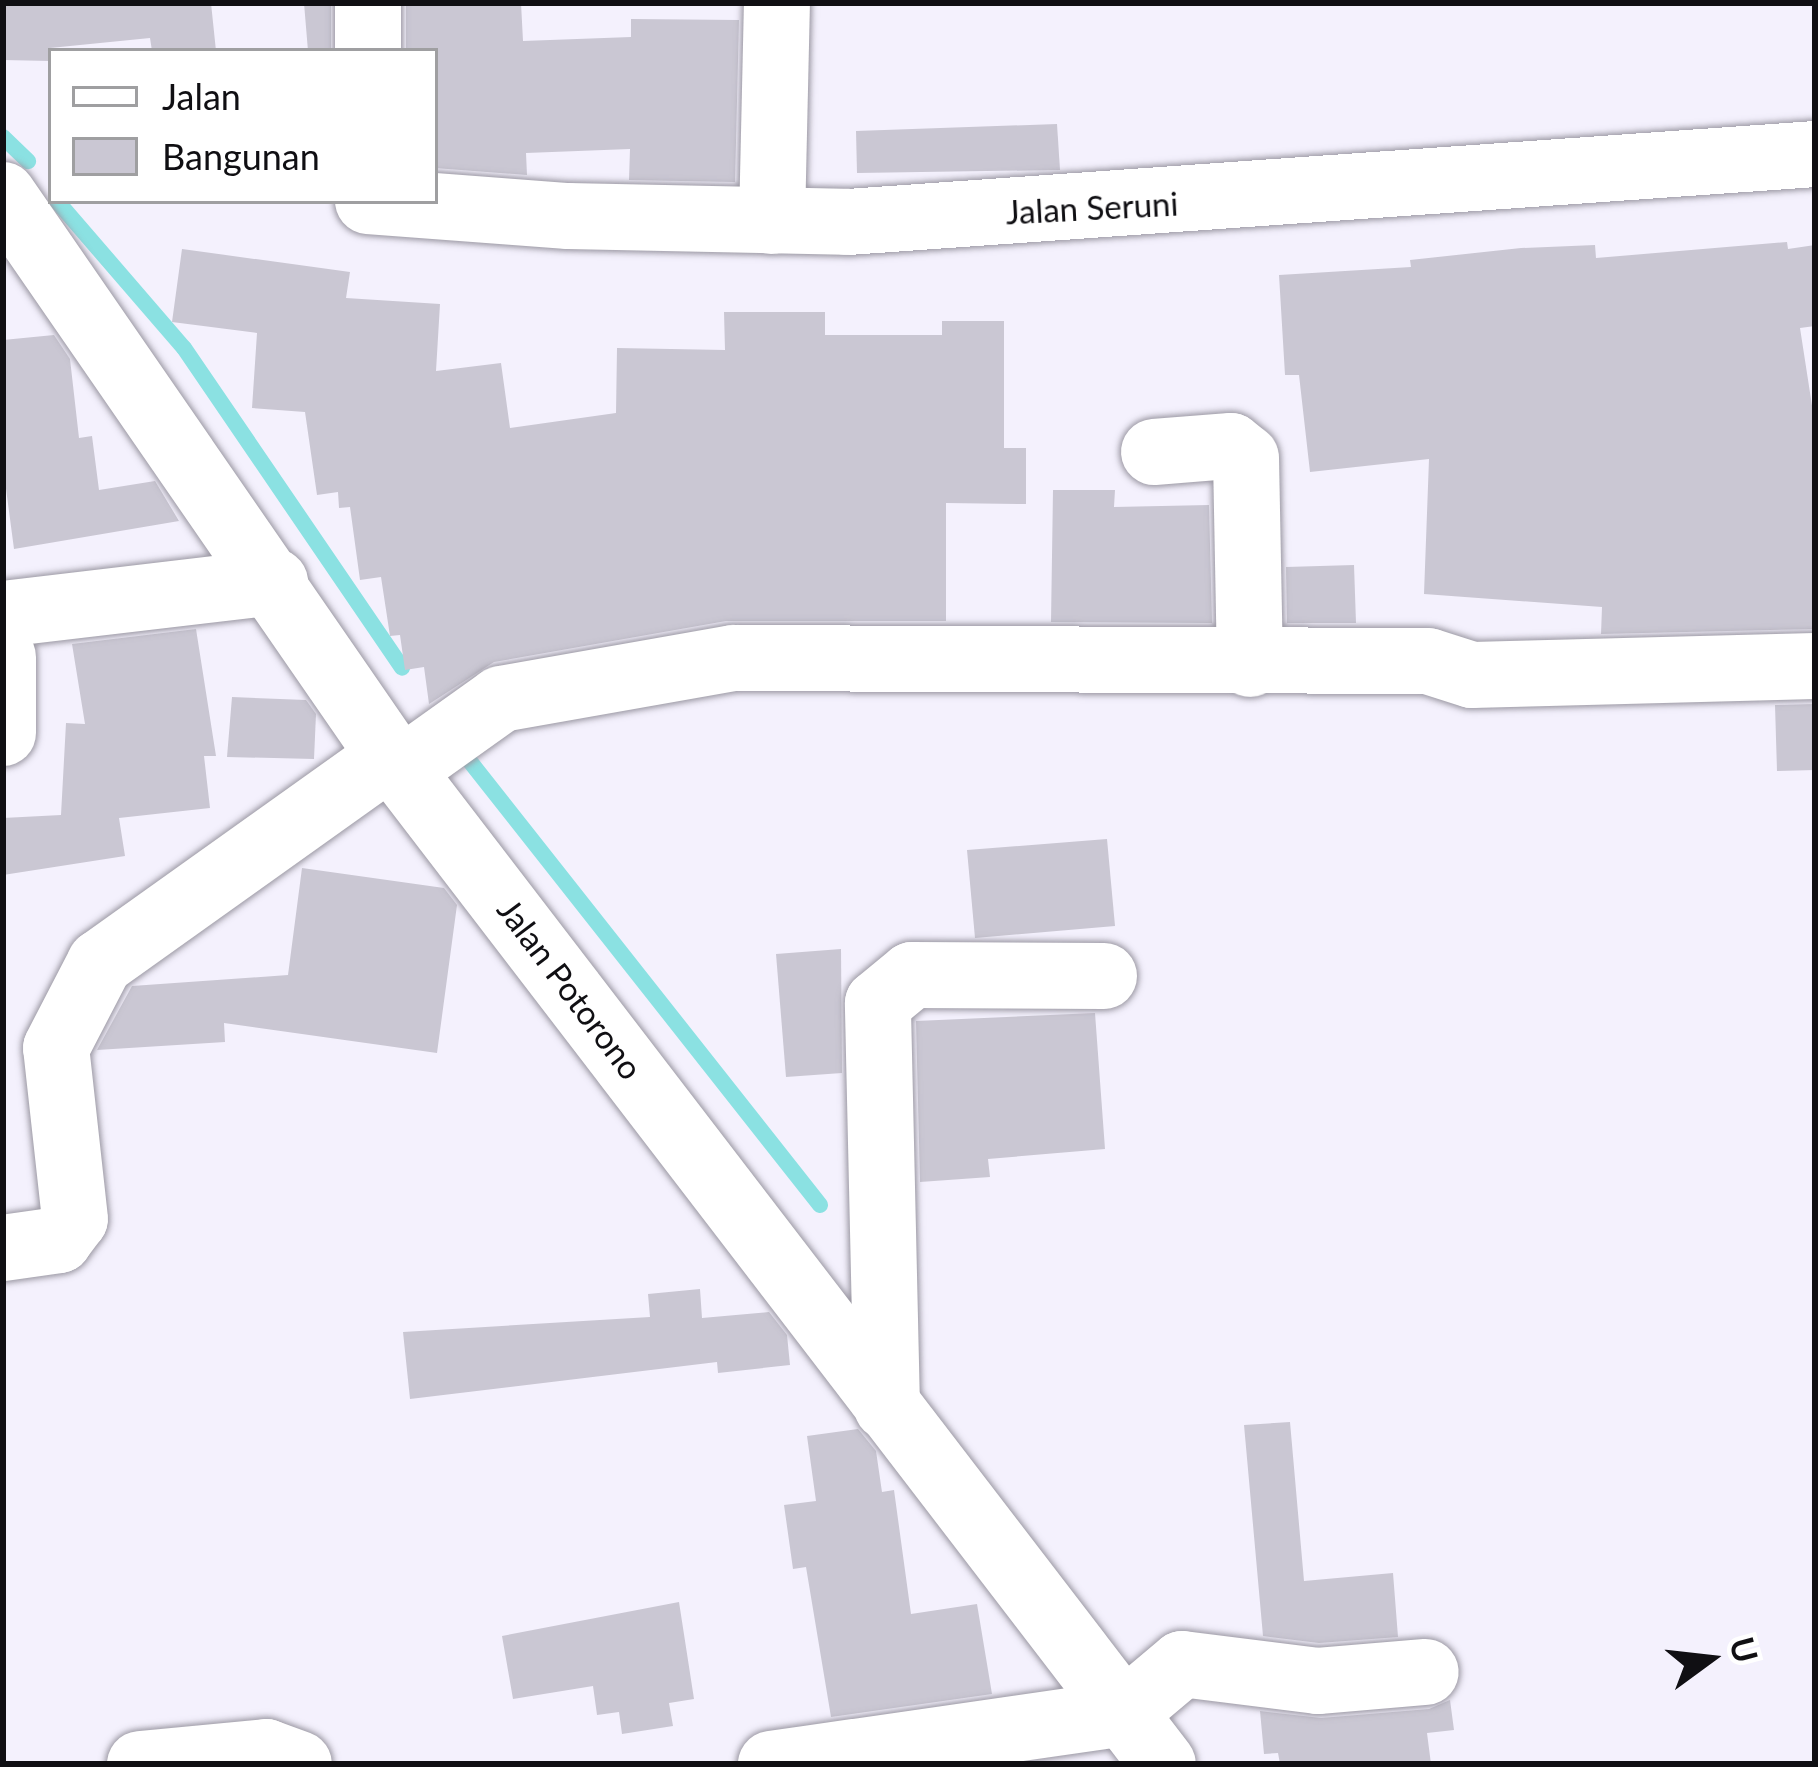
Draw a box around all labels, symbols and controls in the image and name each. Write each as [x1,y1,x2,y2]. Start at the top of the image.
legend [48,48,438,204]
text: Jalan [162,74,241,118]
text: Bangunan [162,134,320,178]
street label: Jalan Seruni [1005,184,1179,232]
street label: Jalan Potorono [489,891,651,1087]
north arrow [1650,1599,1770,1719]
text: U [1722,1633,1767,1667]

